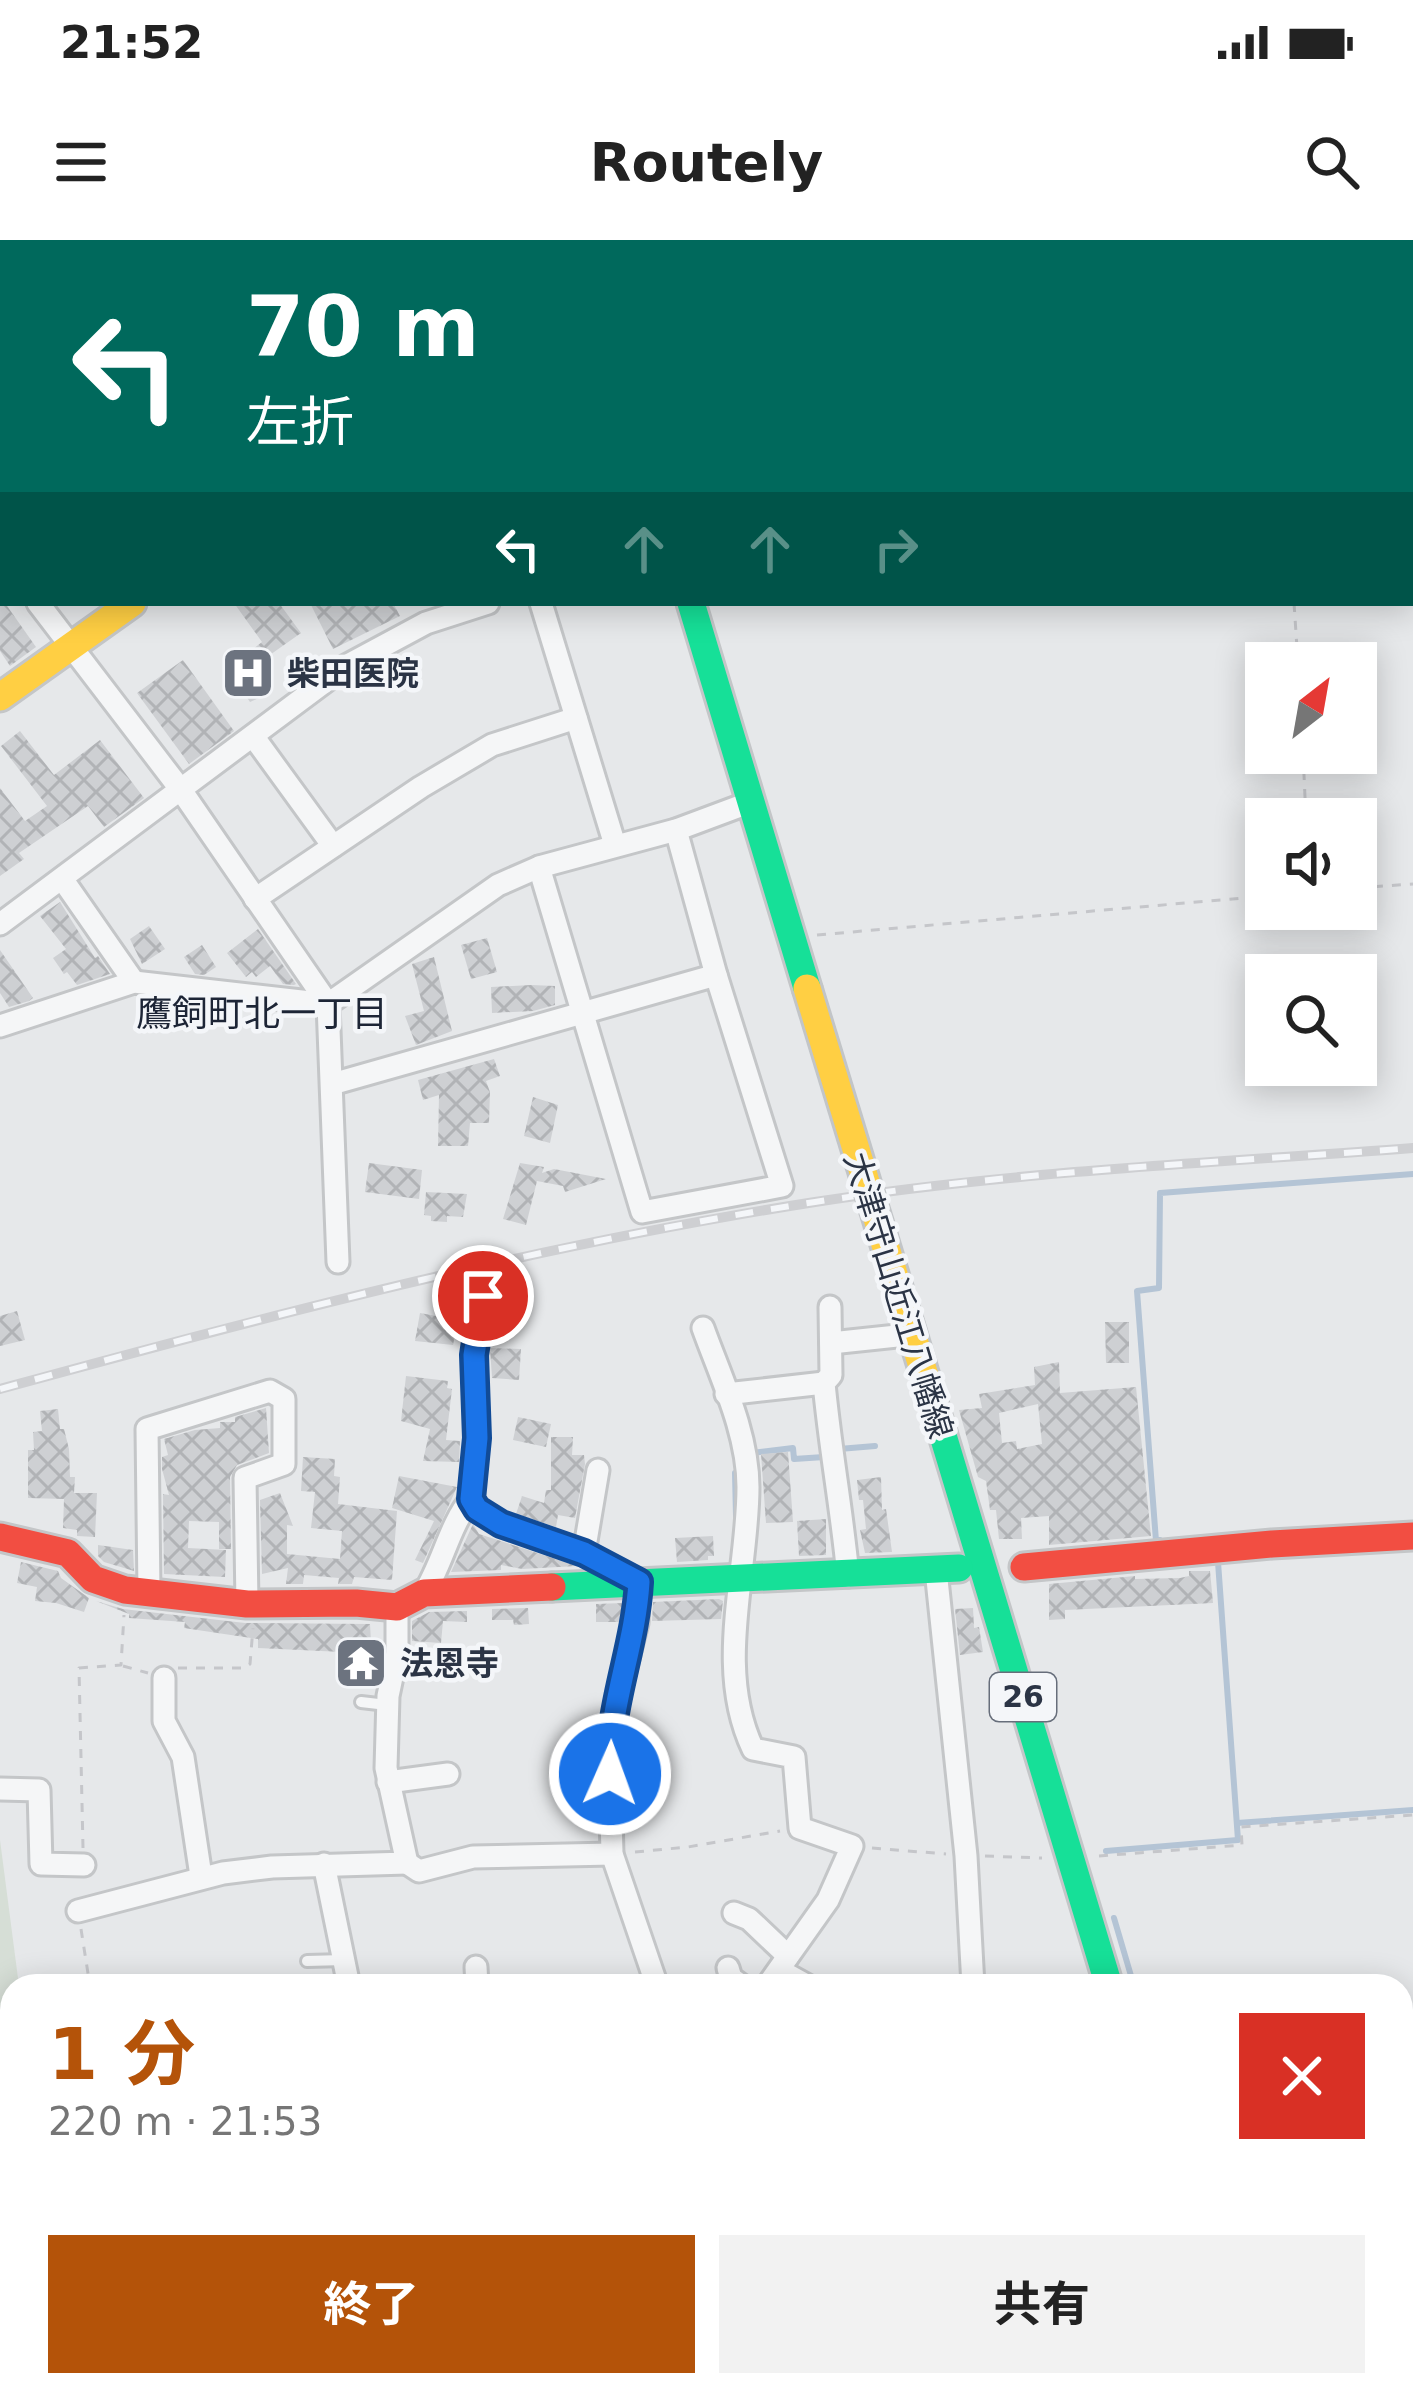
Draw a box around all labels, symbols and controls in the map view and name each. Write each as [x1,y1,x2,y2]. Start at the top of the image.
text: 21:52 [60,16,203,69]
icon: menu [48,129,114,195]
icon: search [1299,129,1365,195]
text: Routely [590,131,823,194]
text: 70 m [246,278,480,376]
icon: left [48,288,204,444]
text: 左折 [246,391,354,454]
icon: left [485,516,551,582]
icon: ahead [611,516,677,582]
icon: ahead [737,516,803,582]
icon: right [863,516,929,582]
north arrow [1245,642,1377,774]
map controls [1245,642,1377,1086]
hospital icon: 柴田医院 [220,645,276,701]
place label: 柴田医院 [287,654,419,693]
button: sound [1245,798,1377,930]
button: search [1245,954,1377,1086]
district label: 鷹飼町北一丁目 [136,993,388,1034]
street label: 大津守山近江八幡線 [836,1147,961,1443]
pin [432,1245,534,1347]
icon: arrive [450,1263,516,1329]
temple icon: 法恩寺 [333,1635,389,1691]
place label: 法恩寺 [400,1644,499,1683]
road number: 26 [990,1673,1056,1721]
position arrow [547,1711,673,1837]
text: 1 分 [48,2012,195,2096]
button: close [1239,2013,1365,2139]
text: 220 m · 21:53 [48,2099,322,2144]
button: 終了 [48,2235,695,2373]
button: 共有 [719,2235,1365,2373]

